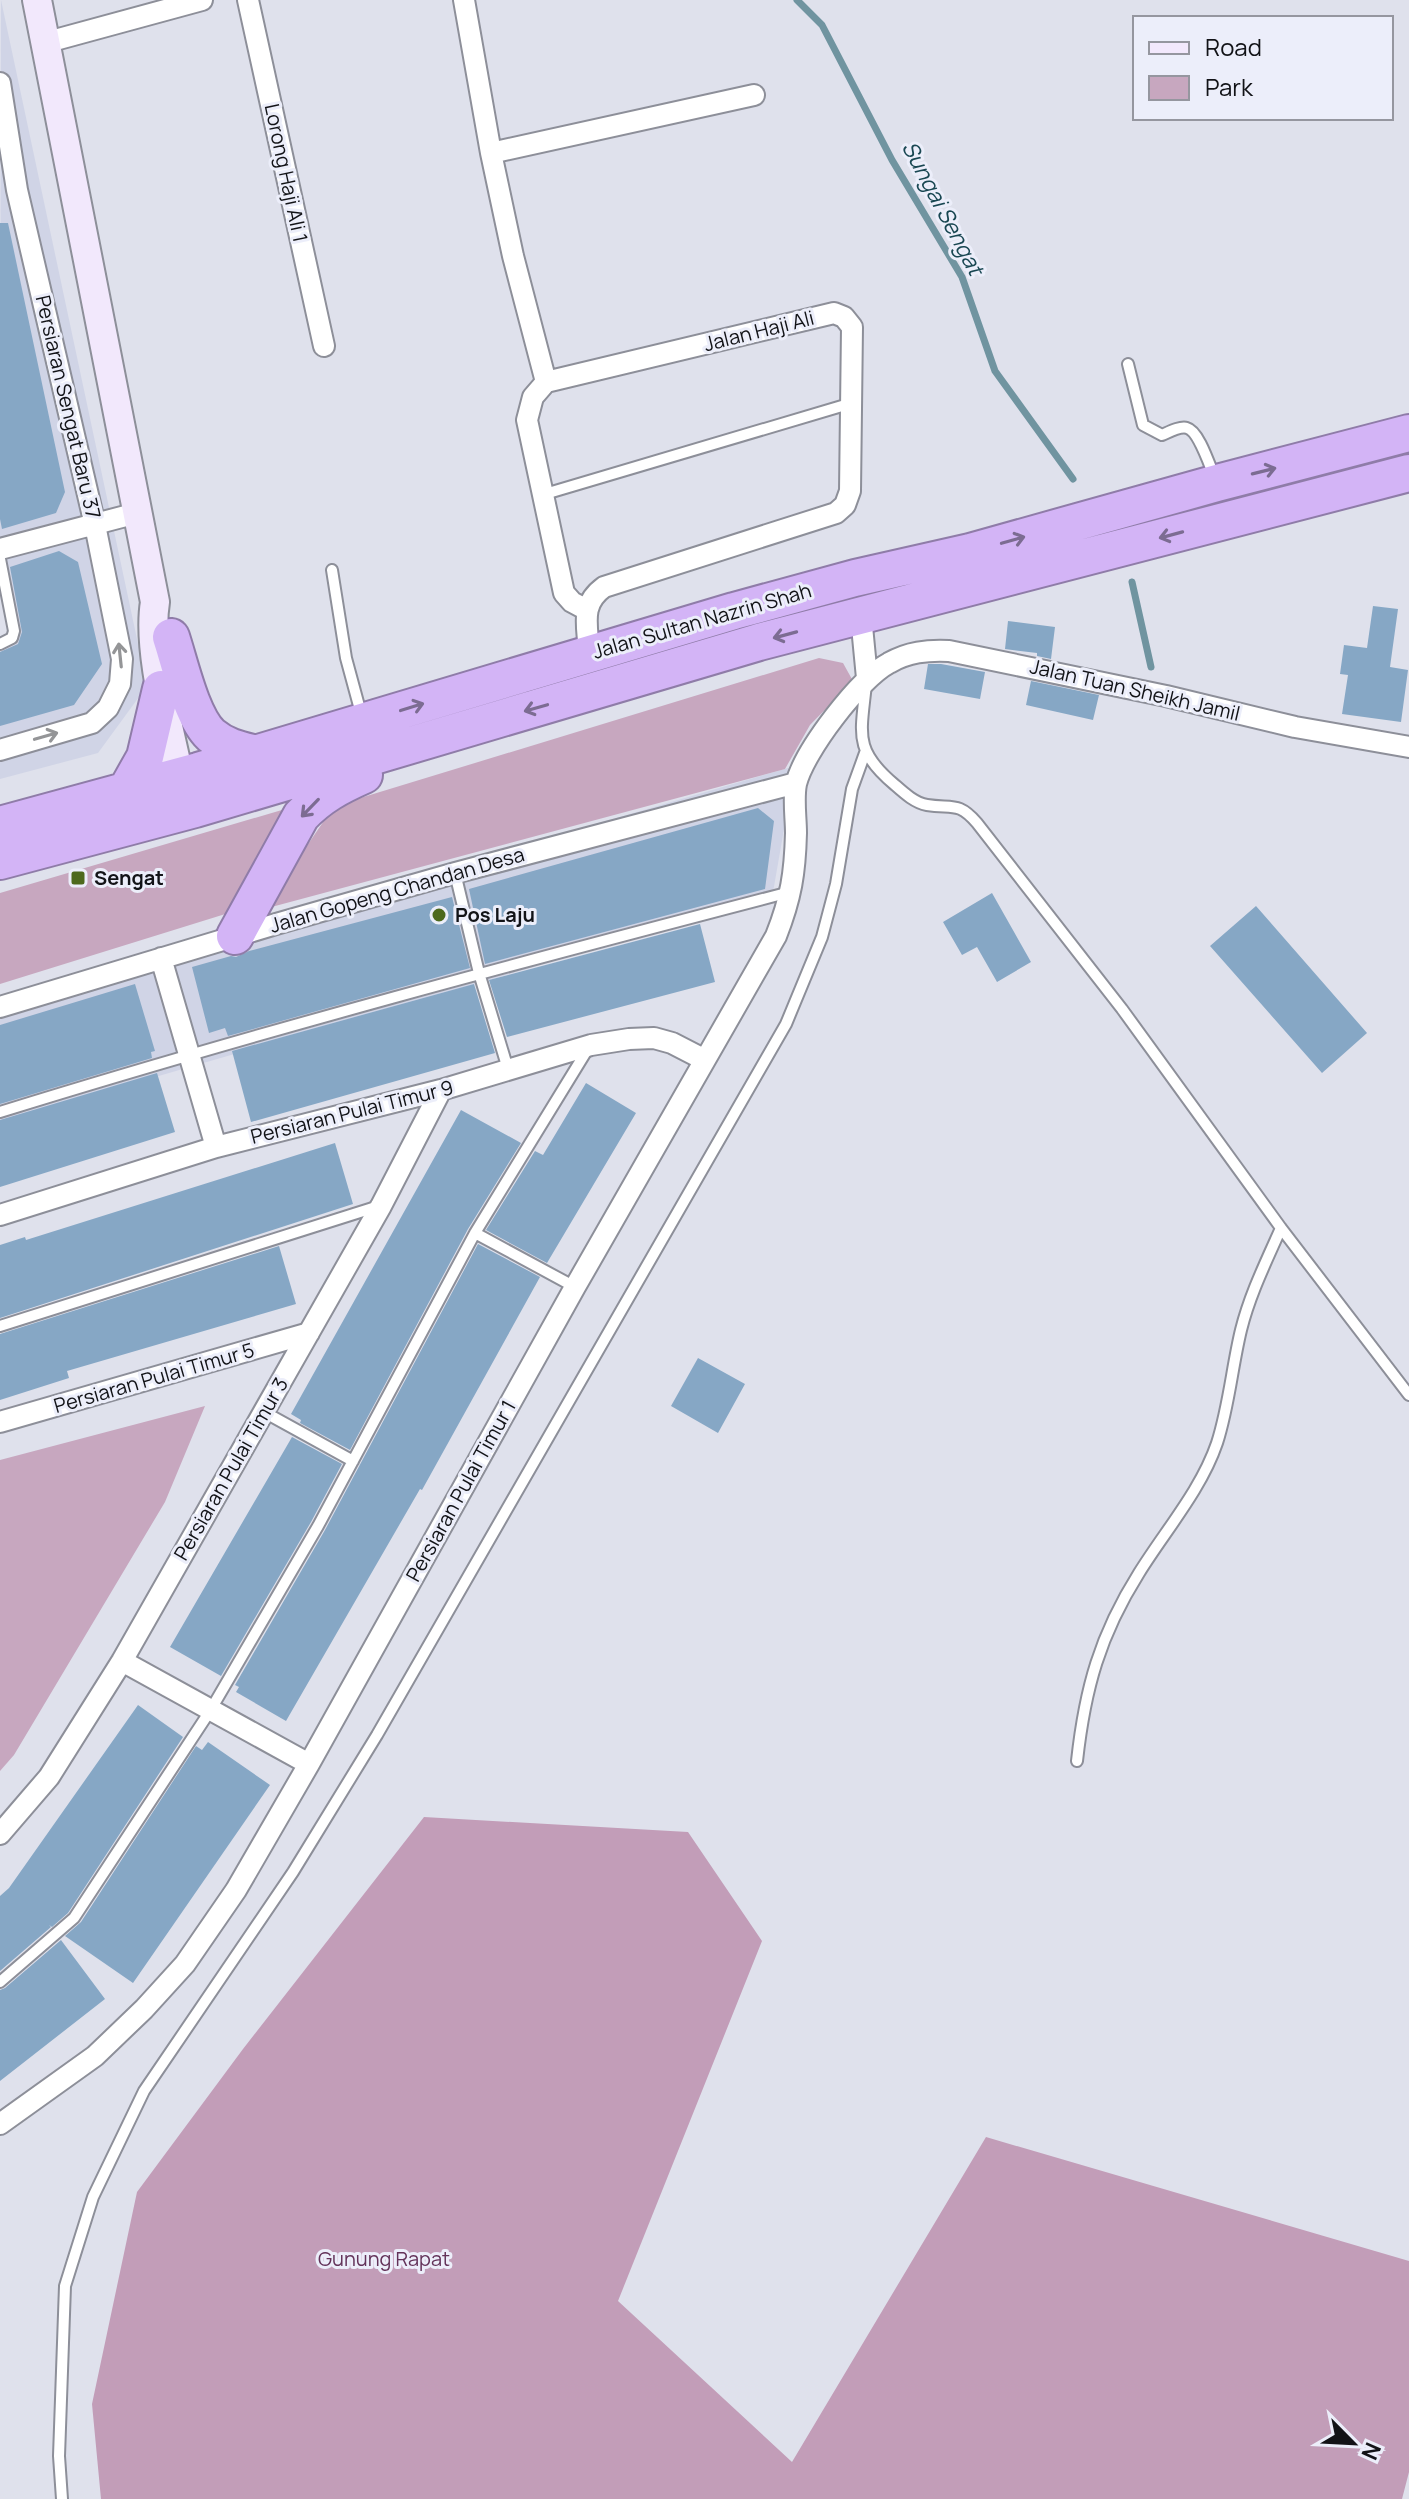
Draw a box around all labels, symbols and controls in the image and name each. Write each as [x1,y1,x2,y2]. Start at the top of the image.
legend [1133,16,1393,120]
text: Road [1205,30,1262,63]
text: Park [1205,70,1254,103]
street label: Lorong Haji Ali 1 [259,101,314,245]
water label: Sungai Sengat [895,136,992,282]
street label: Persiaran Sengat Baru 37 [30,292,107,521]
street label: Jalan Haji Ali [701,304,817,357]
one-way arrow [1251,462,1276,477]
one-way arrow [1159,528,1185,543]
one-way arrow [1000,532,1026,547]
street label: Jalan Sultan Nazrin Shah [589,576,814,665]
one-way arrow [773,629,799,644]
one-way arrow [112,642,127,669]
street label: Jalan Tuan Sheikh Jamil [1027,652,1243,727]
one-way arrow [399,699,425,714]
one-way arrow [523,701,549,716]
one-way arrow [33,728,58,742]
one-way arrow [300,798,319,818]
street label: Jalan Gopeng Chandan Desa [266,840,527,939]
place label: Sengat [94,864,164,891]
marker: Sengat [69,869,87,887]
place label: Pos Laju [455,901,535,928]
marker: Pos Laju [430,906,448,924]
street label: Persiaran Pulai Timur 9 [248,1073,456,1150]
street label: Persiaran Pulai Timur 5 [51,1336,257,1419]
street label: Persiaran Pulai Timur 3 [167,1372,294,1565]
street label: Persiaran Pulai Timur 1 [399,1395,522,1586]
park label: Gunung Rapat [318,2245,450,2272]
north arrow [1313,2403,1393,2483]
text: N [1354,2438,1388,2464]

